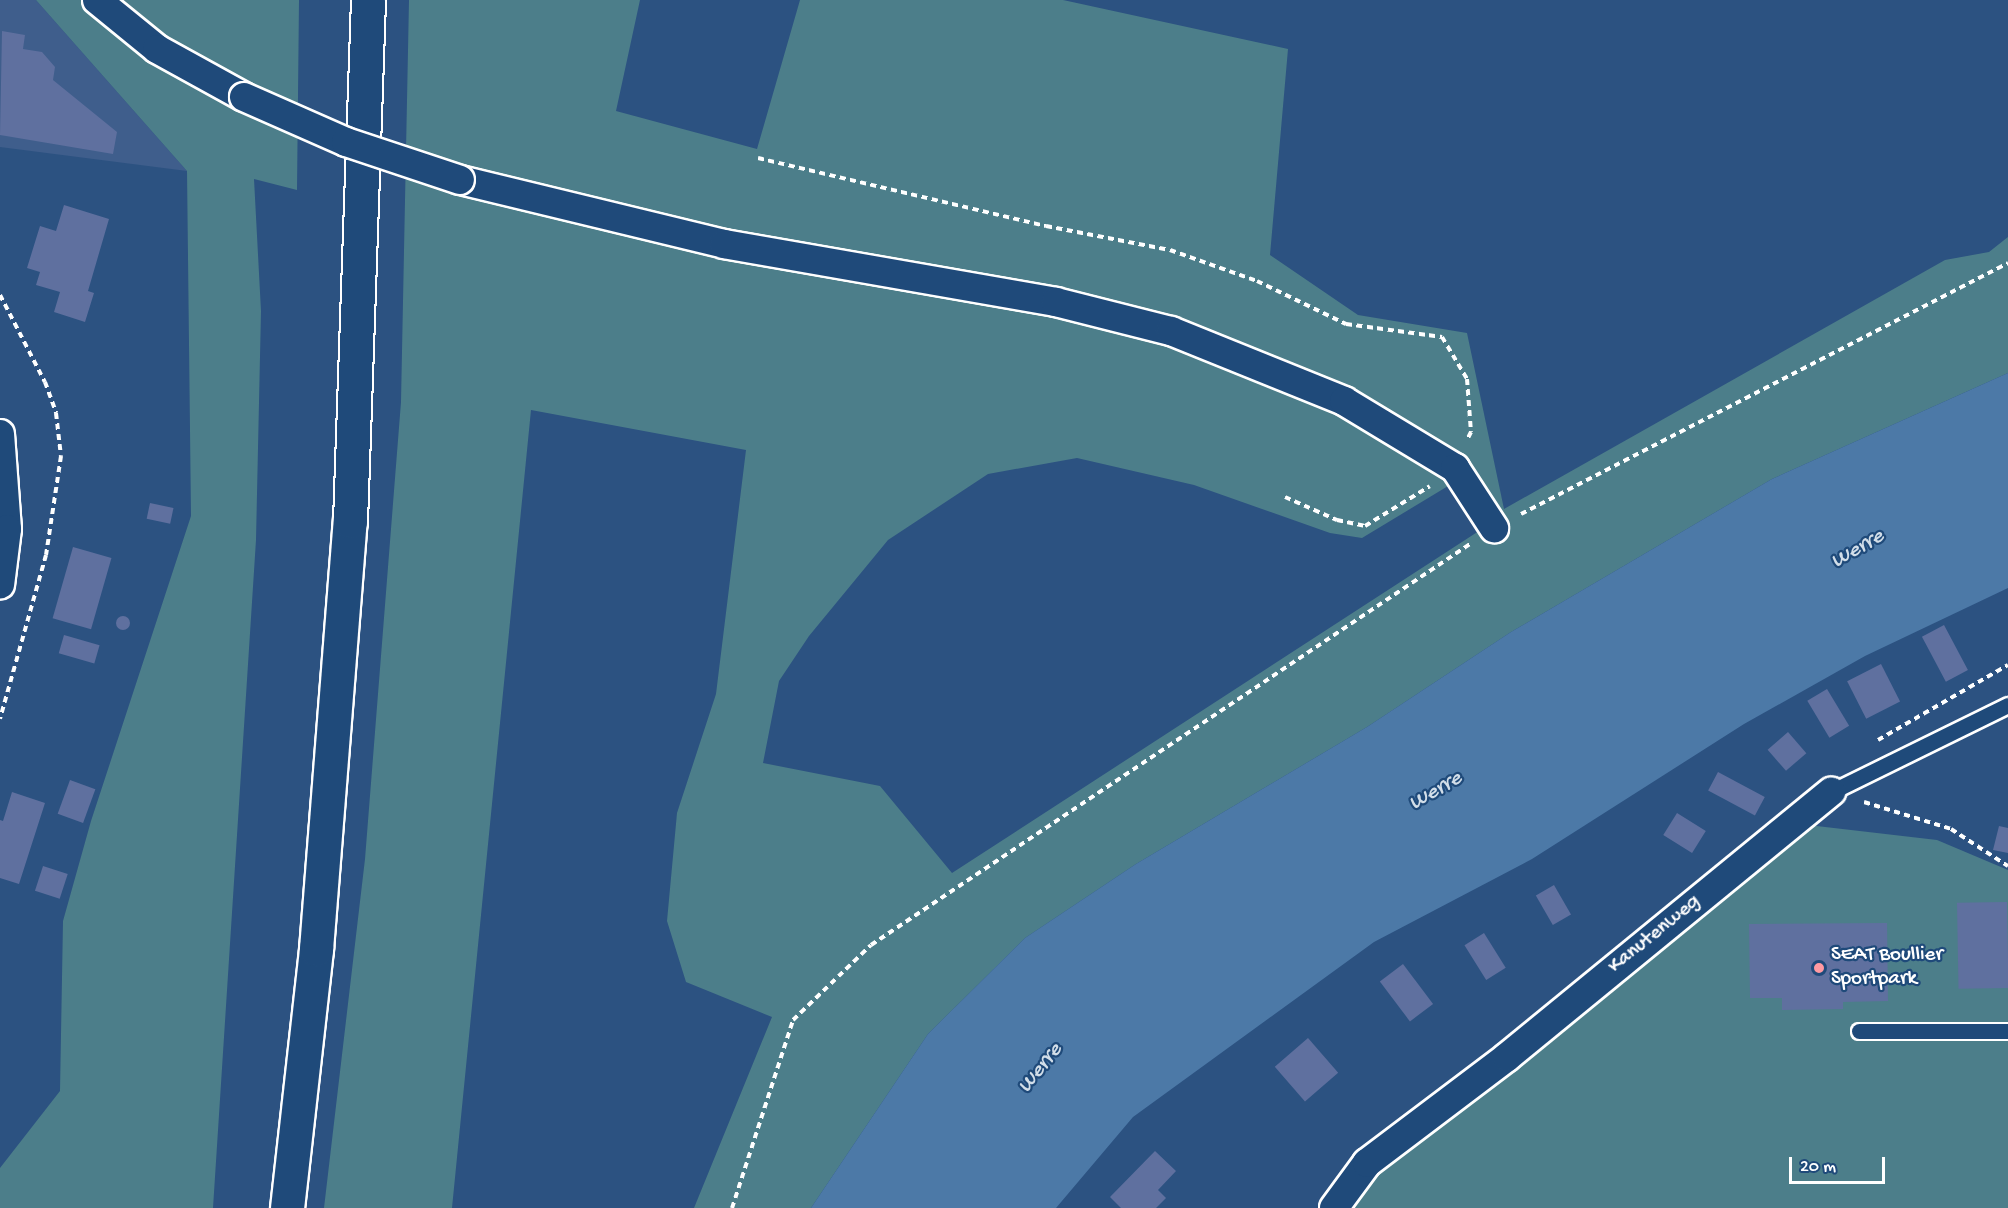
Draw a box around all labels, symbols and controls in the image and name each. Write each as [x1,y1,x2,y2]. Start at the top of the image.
water label: Werre [1827,524,1889,576]
water label: Werre [1405,766,1467,818]
street label: Kanutenweg [1604,890,1706,980]
place label: SEAT Boullier Sportpark [1831,943,1943,993]
marker: SEAT Boullier Sportpark [1812,961,1826,975]
water label: Werre [1013,1039,1069,1099]
scale bar [1792,1145,1888,1183]
text: 20 m [1800,1157,1836,1178]

